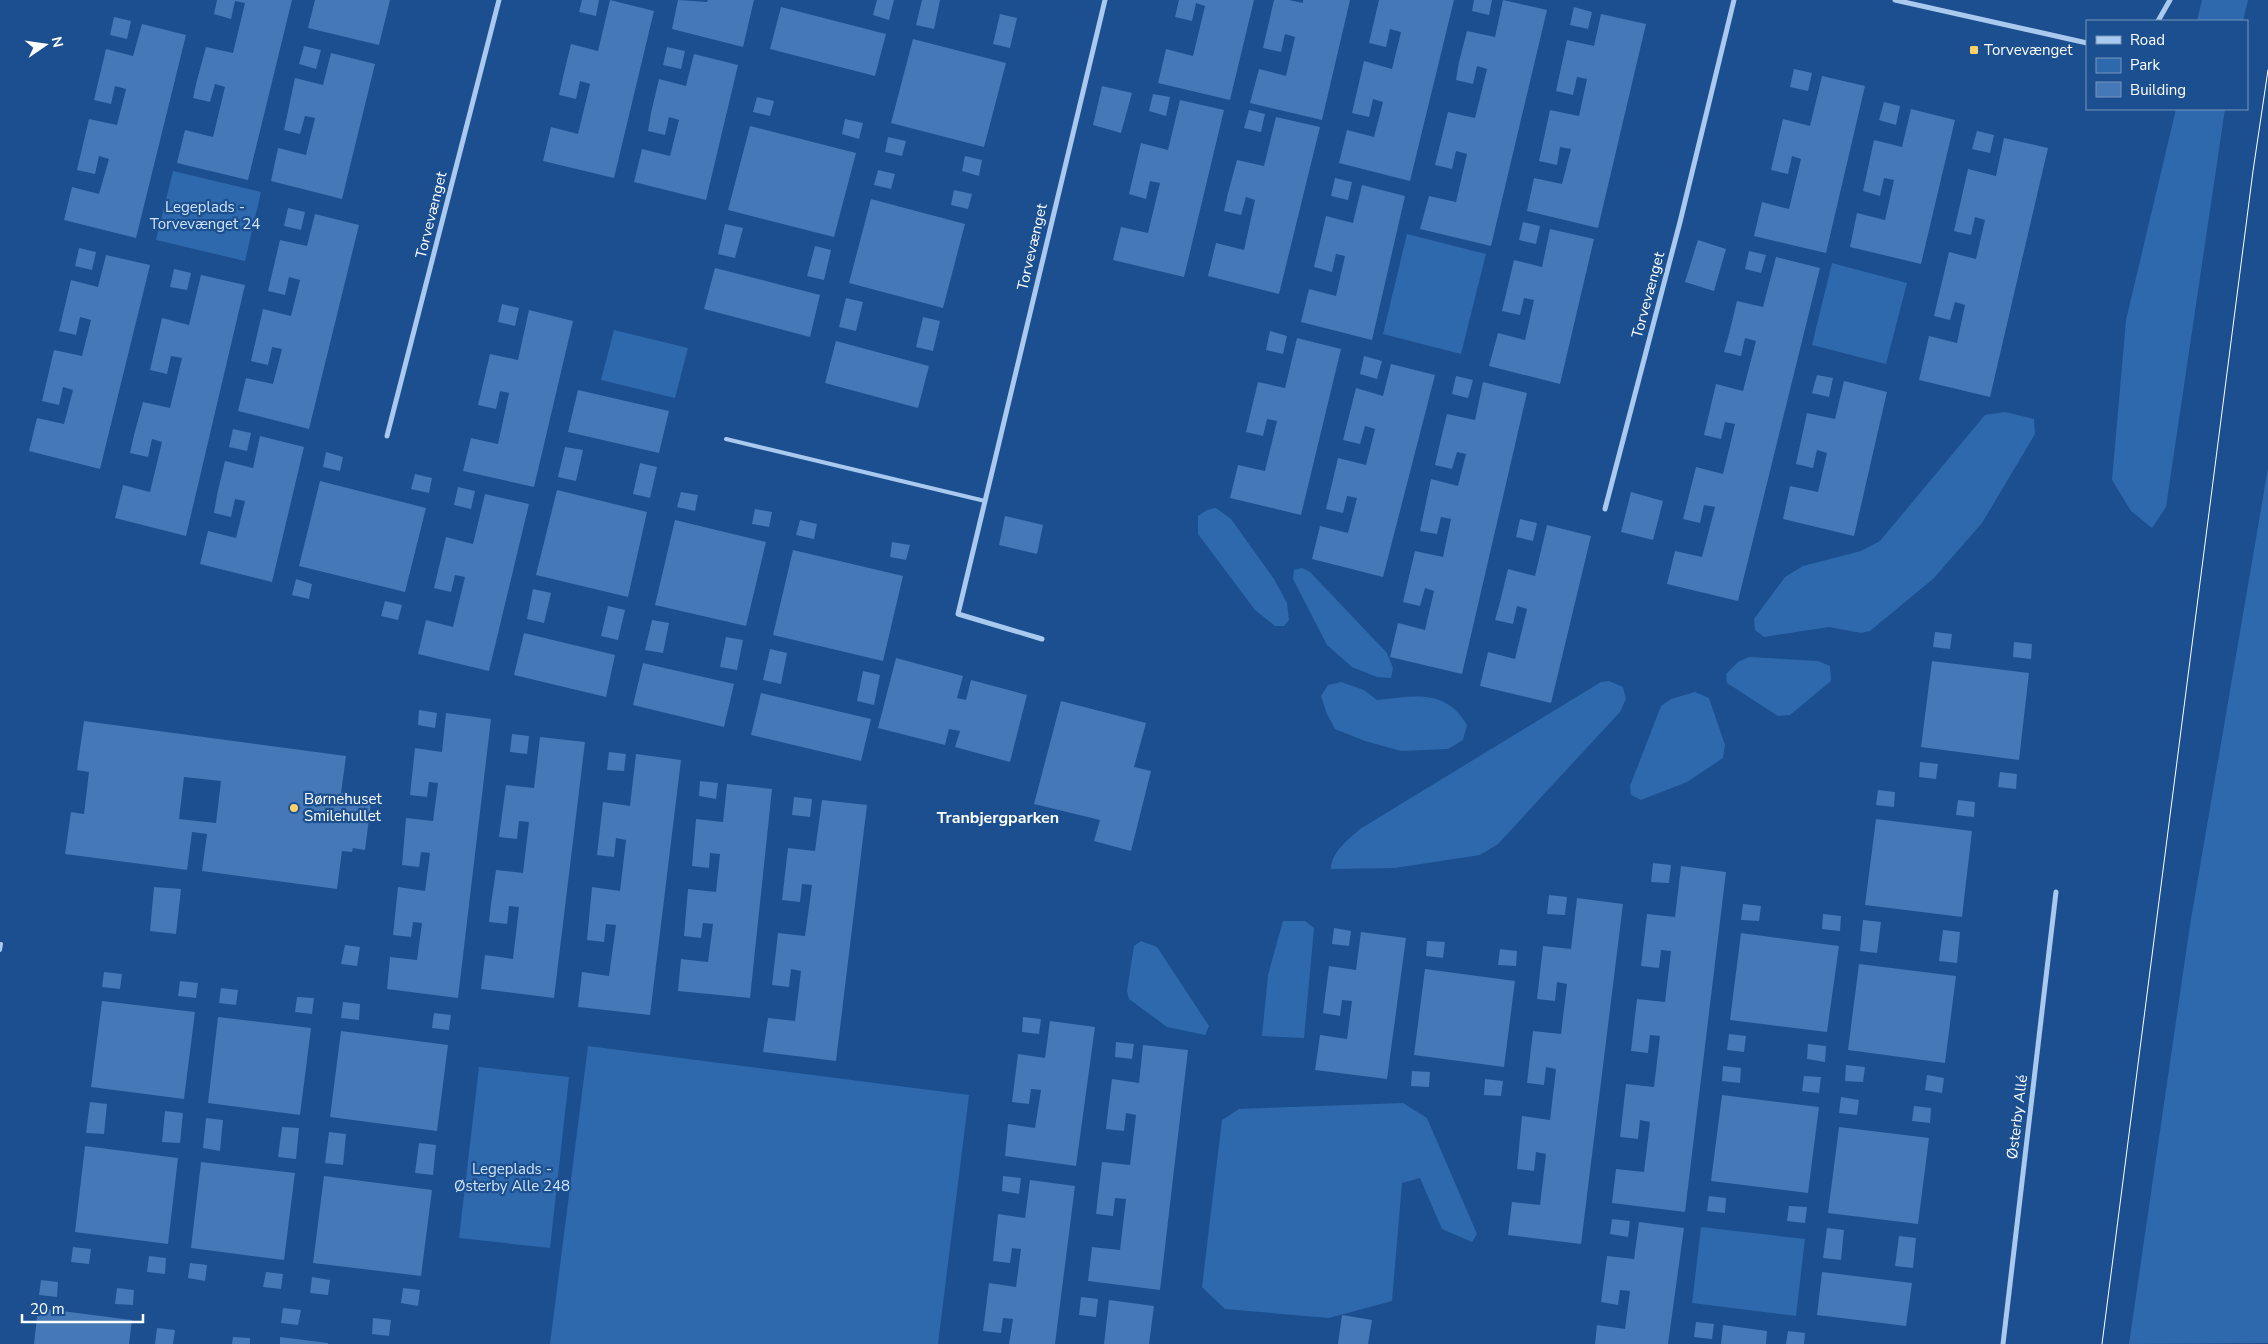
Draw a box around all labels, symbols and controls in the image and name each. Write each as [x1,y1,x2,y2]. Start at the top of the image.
north arrow [20,20,70,70]
legend [2086,20,2248,110]
text: Road [2130,30,2165,50]
text: N [47,35,68,49]
place label: Torvevænget [1984,40,2073,60]
marker: Torvevænget [1968,44,1980,56]
text: Park [2130,55,2160,75]
text: Building [2130,80,2186,100]
street label: Torvevænget [411,169,452,260]
park label: Legeplads - Torvevænget 24 [150,197,260,234]
street label: Torvevænget [1012,201,1052,292]
street label: Torvevænget [1627,249,1669,340]
place label: Børnehuset Smilehullet [304,789,382,826]
marker: Børnehuset Smilehullet [288,802,300,814]
district label: Tranbjergparken [937,807,1059,829]
street label: Østerby Allé [2002,1074,2032,1160]
park label: Legeplads - Østerby Alle 248 [454,1159,570,1196]
scale bar [22,1292,144,1324]
text: 20 m [30,1299,65,1319]

